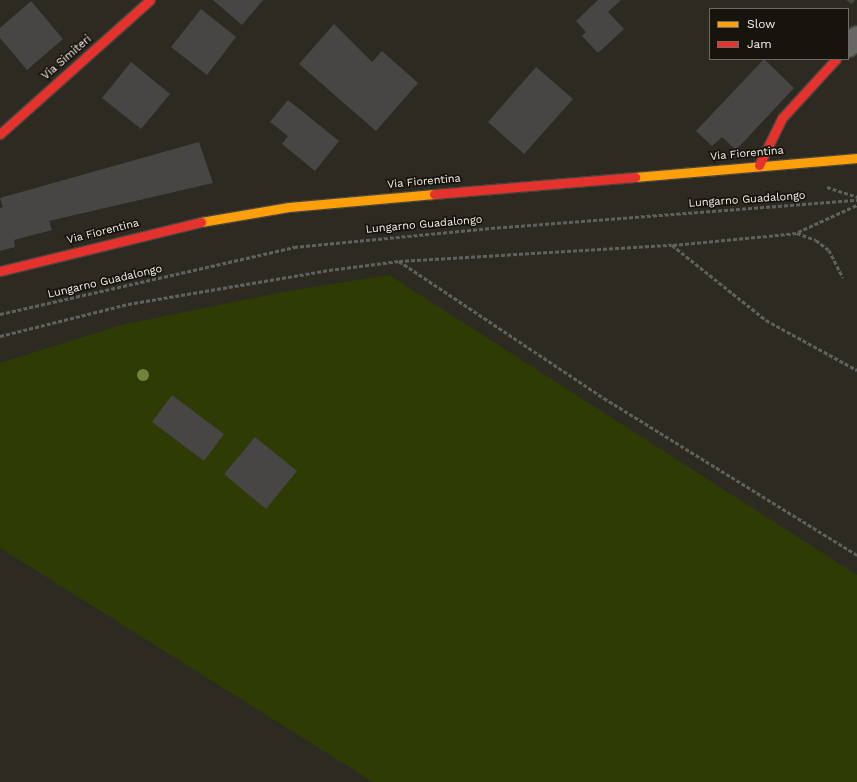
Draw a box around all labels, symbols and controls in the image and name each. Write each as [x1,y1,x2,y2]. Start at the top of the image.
legend [709,8,849,60]
text: Slow [747,17,775,31]
street label: Via Simiteri [39,33,95,83]
text: Jam [747,37,772,51]
street label: Via Fiorentina [709,144,785,164]
street label: Via Fiorentina [386,172,462,192]
street label: Lungarno Guadalongo [688,189,806,211]
street label: Lungarno Guadalongo [365,213,483,237]
street label: Via Fiorentina [65,217,141,247]
street label: Lungarno Guadalongo [46,262,164,302]

